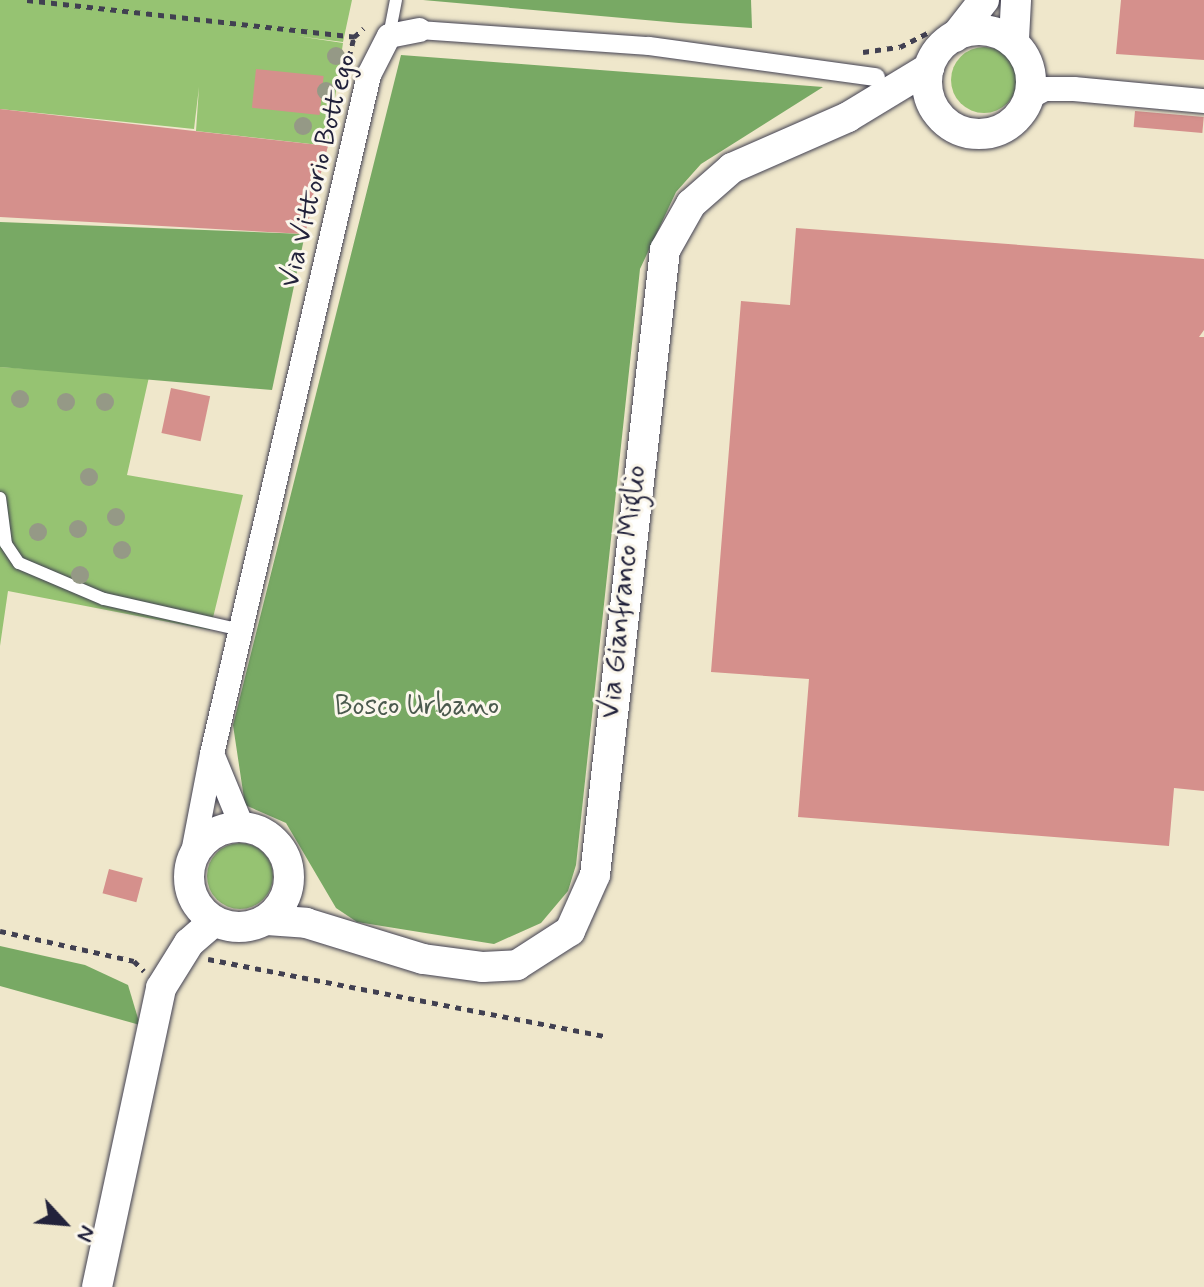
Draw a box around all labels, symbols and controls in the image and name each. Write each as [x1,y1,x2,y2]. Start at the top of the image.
street label: Via Vittorio Bottego [274,51,364,291]
street label: Via Gianfranco Miglio [594,463,654,721]
park label: Bosco Urbano [335,690,499,724]
north arrow [24,1183,104,1263]
text: N [70,1221,101,1246]

